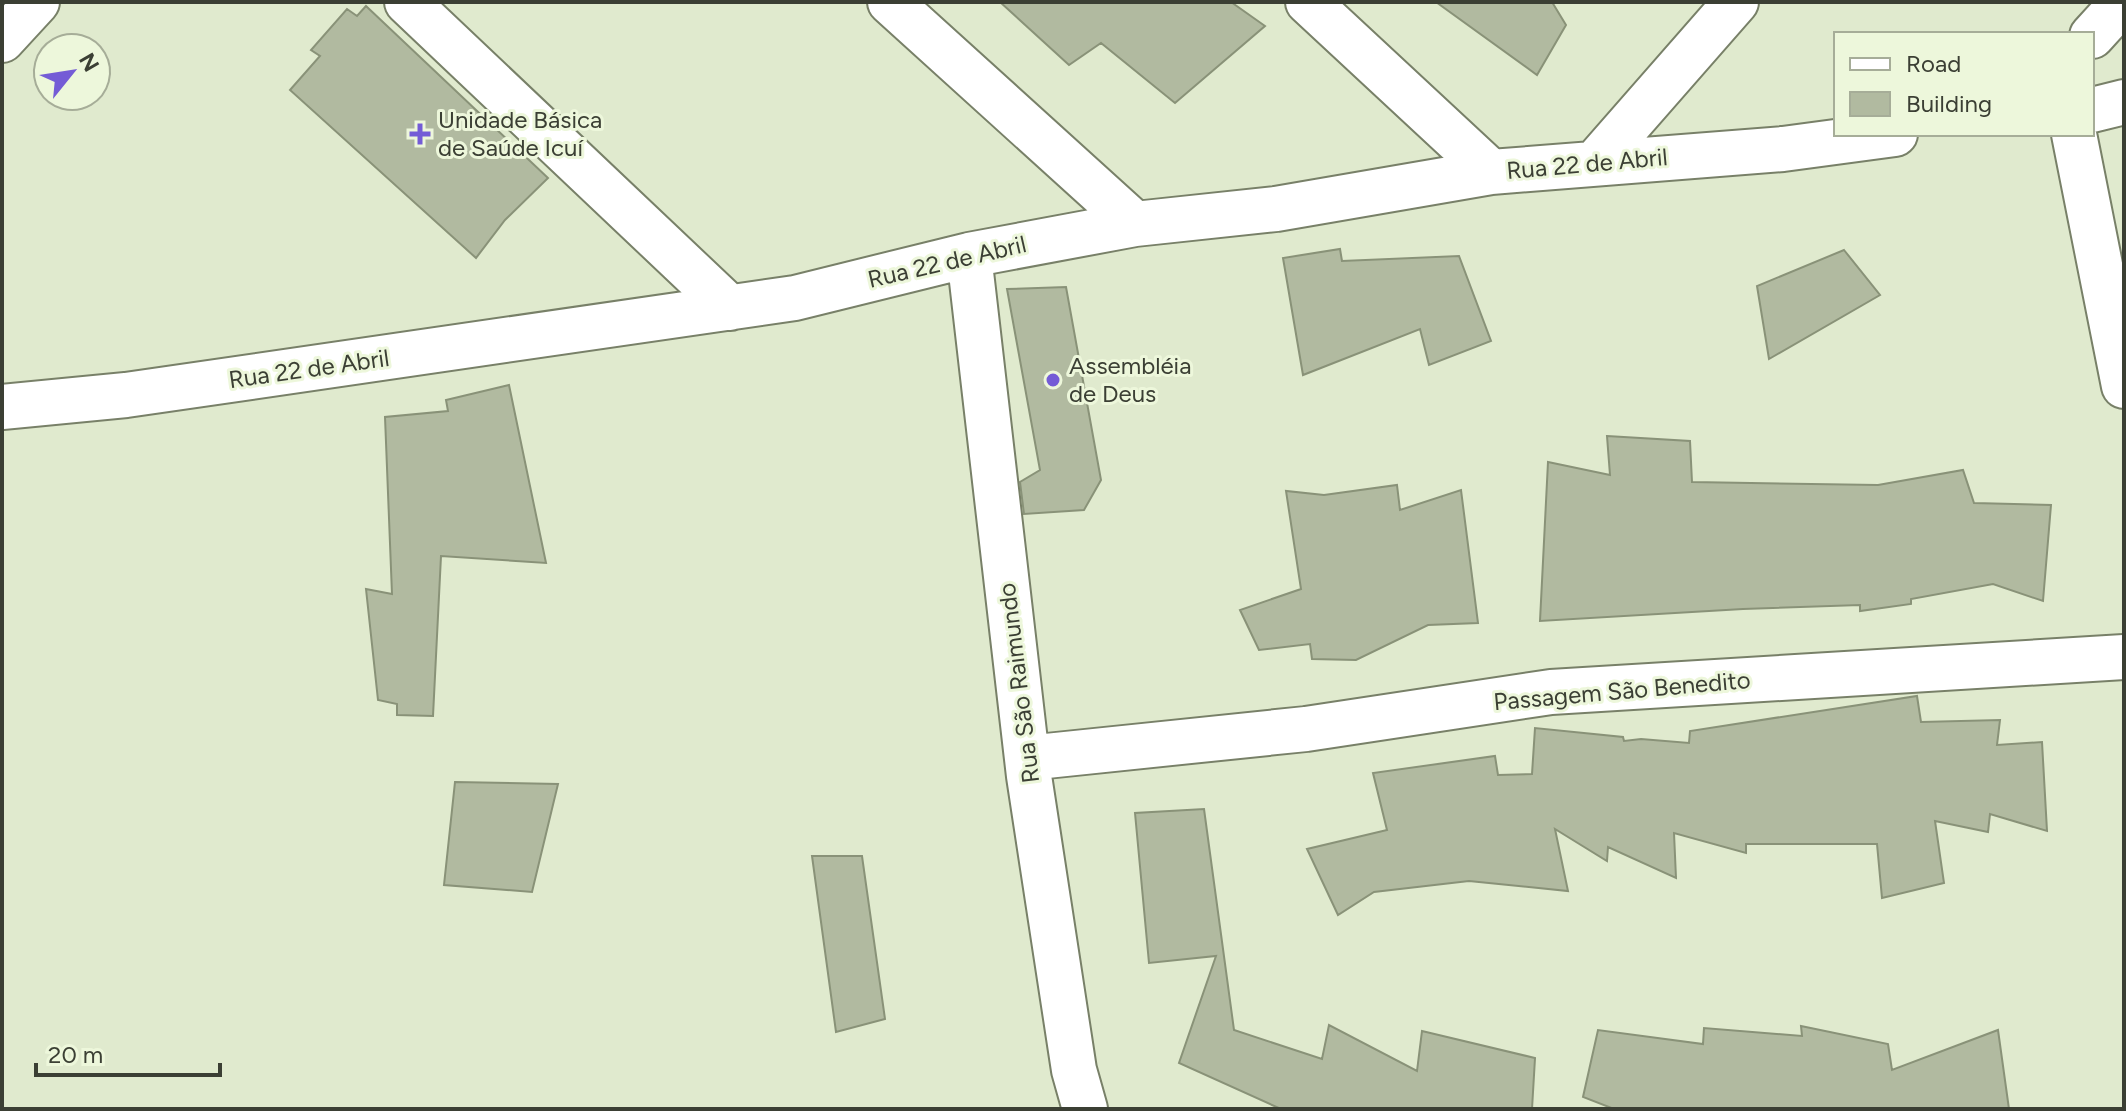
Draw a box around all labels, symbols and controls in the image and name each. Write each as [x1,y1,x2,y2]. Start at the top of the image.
north arrow [32,32,112,112]
legend [1834,32,2094,136]
text: N [73,48,105,76]
text: Road [1906,49,1961,78]
text: Building [1906,89,1992,118]
place label: Unidade Básica de Saúde Icuí [438,105,602,162]
marker: Unidade Básica de Saúde Icuí [409,123,431,145]
street label: Rua 22 de Abril [1505,142,1669,185]
street label: Rua 22 de Abril [865,229,1029,294]
street label: Rua 22 de Abril [227,343,391,394]
place label: Assembléia de Deus [1069,351,1191,408]
marker: Assembléia de Deus [1044,371,1062,389]
street label: Rua São Raimundo [992,581,1045,785]
street label: Passagem São Benedito [1492,665,1752,716]
scale bar [36,1027,220,1077]
text: 20 m [48,1040,103,1069]

